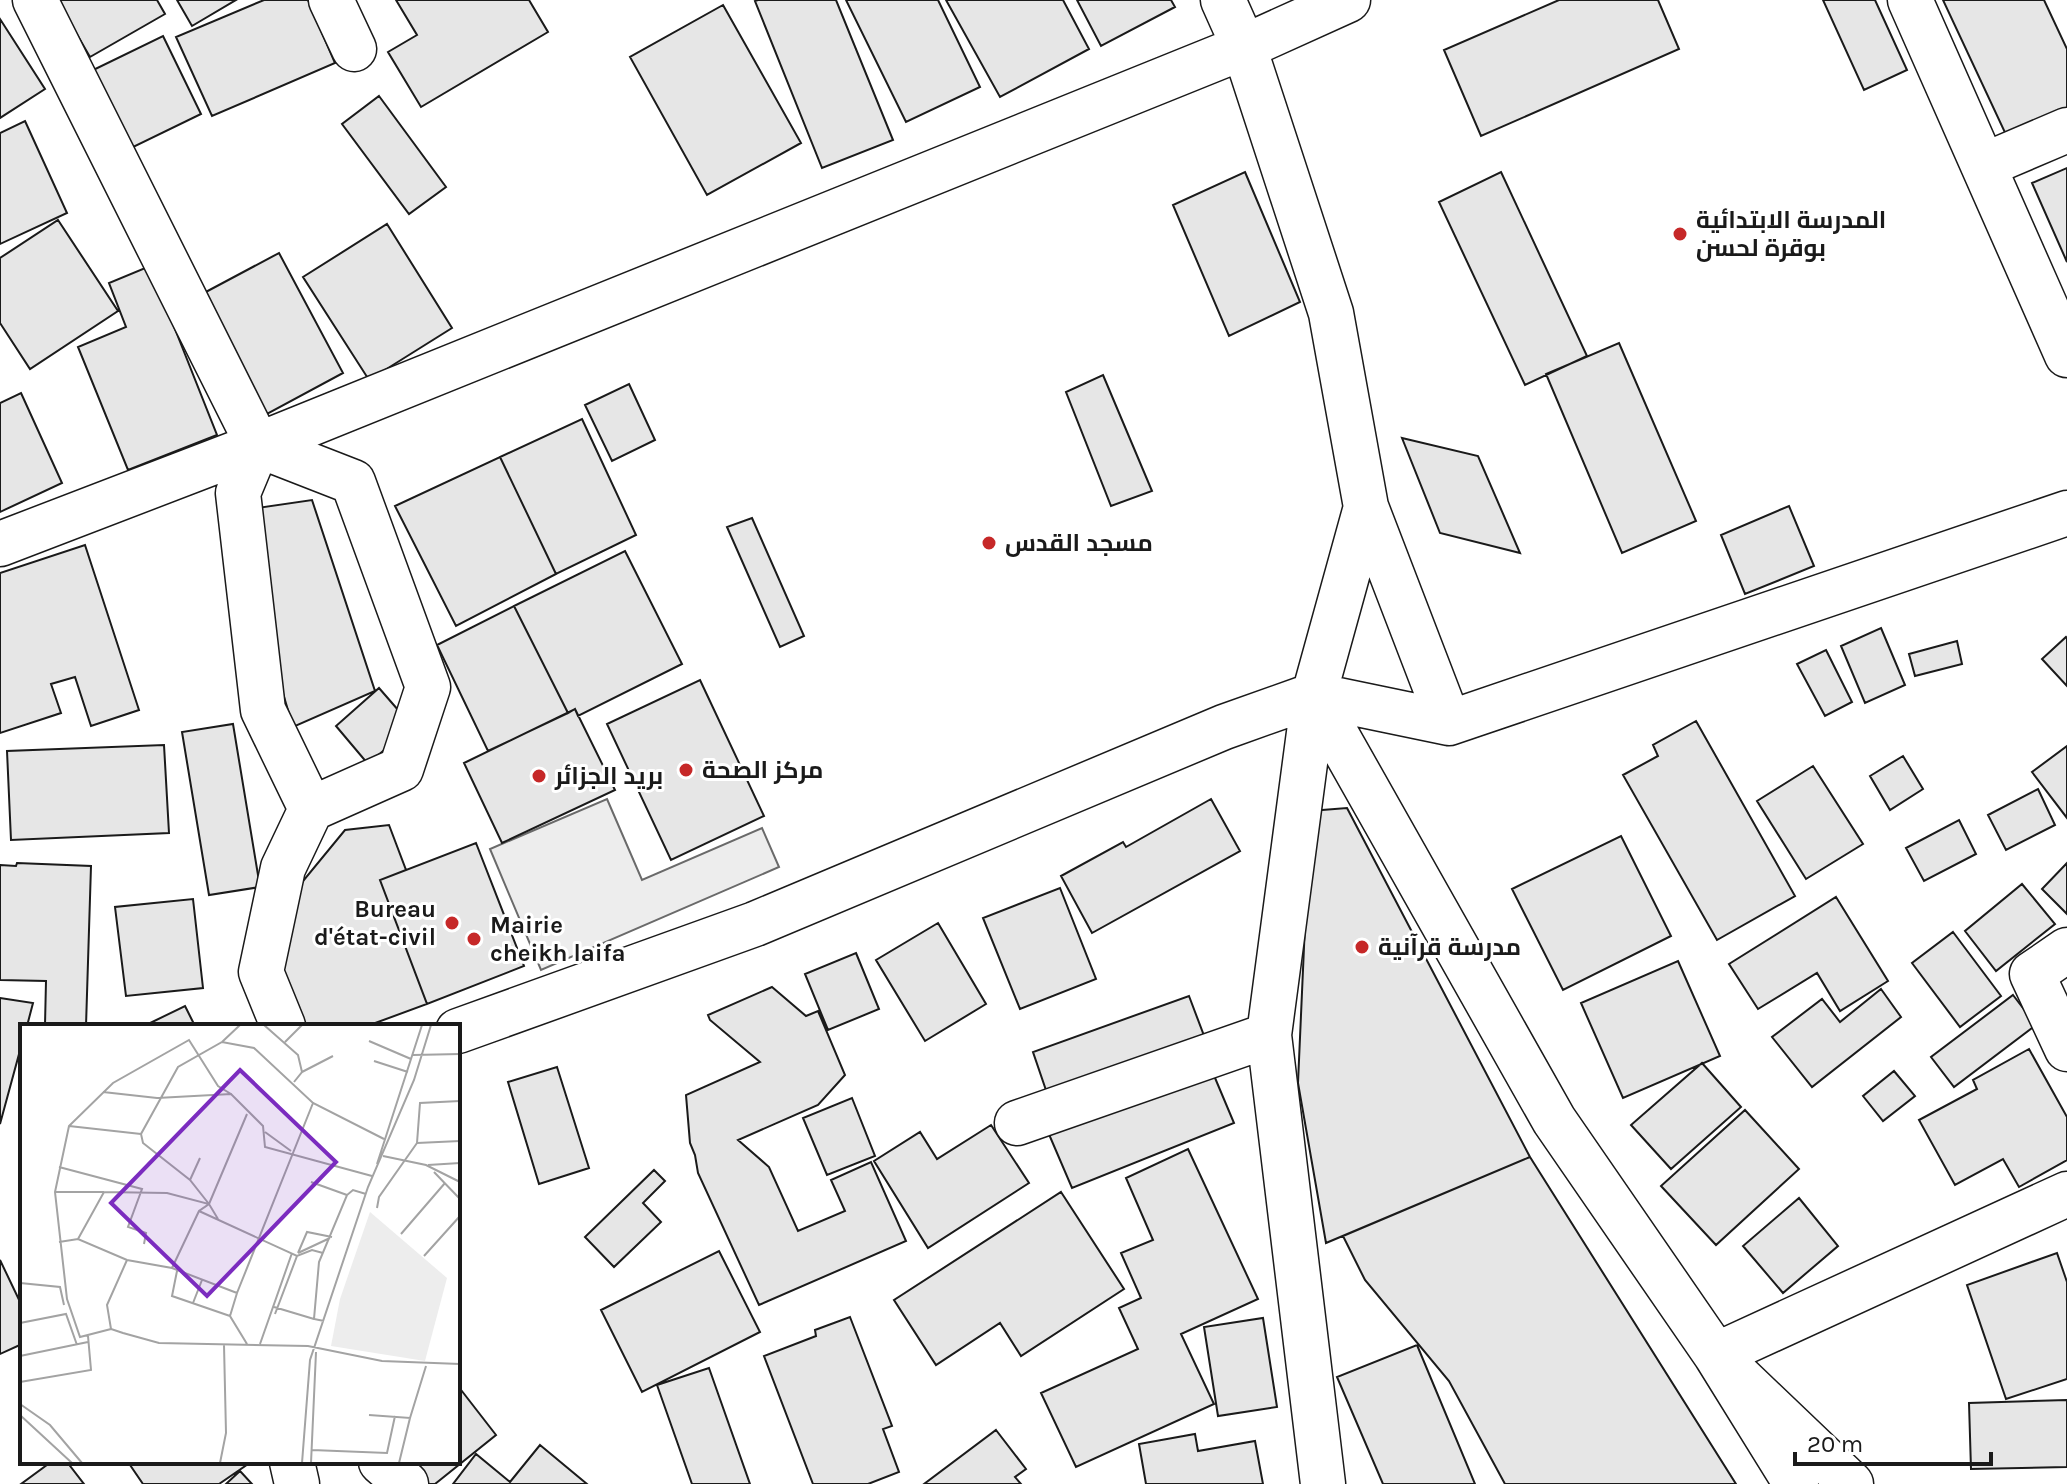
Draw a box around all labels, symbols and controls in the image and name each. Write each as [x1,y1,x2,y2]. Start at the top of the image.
place label: المدرسة الابتدائية بوقرة لحسن [1696,206,1886,262]
marker: المدرسة الابتدائية بوقرة لحسن [1671,225,1689,243]
place label: مسجد القدس [1005,529,1153,557]
marker: مسجد القدس [980,534,998,552]
place label: مركز الصحة [702,756,823,784]
marker: مركز الصحة [677,761,695,779]
place label: بريد الجزائر [554,762,663,790]
marker: بريد الجزائر [530,767,548,785]
place label: Bureau d'état-civil [314,895,436,951]
place label: Mairie cheikh laifa [490,911,626,967]
marker: Bureau d'état-civil [443,914,461,932]
marker: Mairie cheikh laifa [465,930,483,948]
place label: مدرسة قرآنية [1378,933,1521,961]
marker: مدرسة قرآنية [1353,938,1371,956]
inset map [20,1024,460,1464]
scale bar [1795,1416,1991,1466]
text: 20 m [1807,1430,1863,1458]

